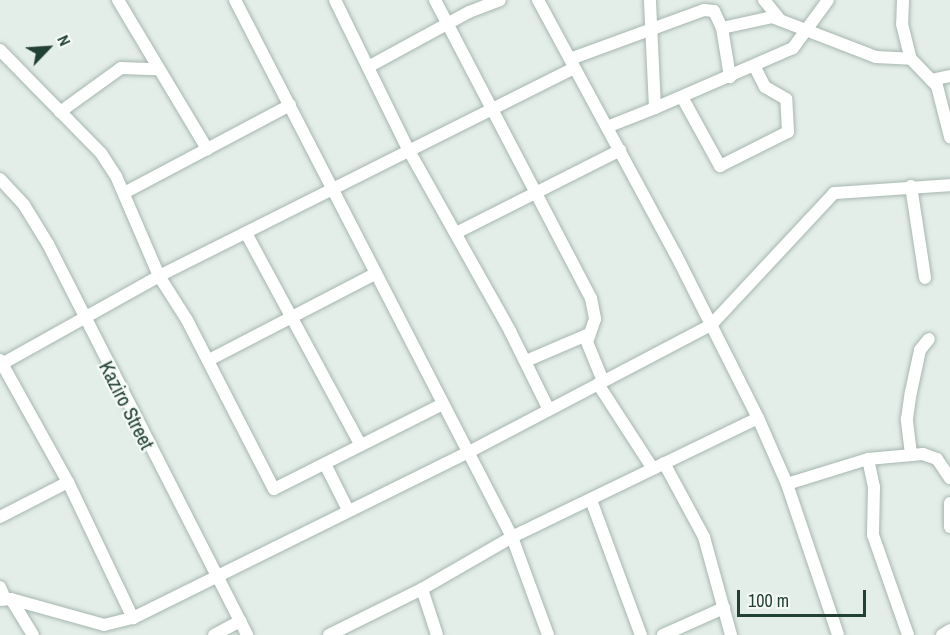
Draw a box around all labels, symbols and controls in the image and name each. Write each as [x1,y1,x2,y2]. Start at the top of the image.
north arrow [18,18,78,78]
text: N [52,31,76,49]
street label: Kaziro Street [95,357,159,453]
scale bar [740,578,869,616]
text: 100 m [748,588,789,613]

